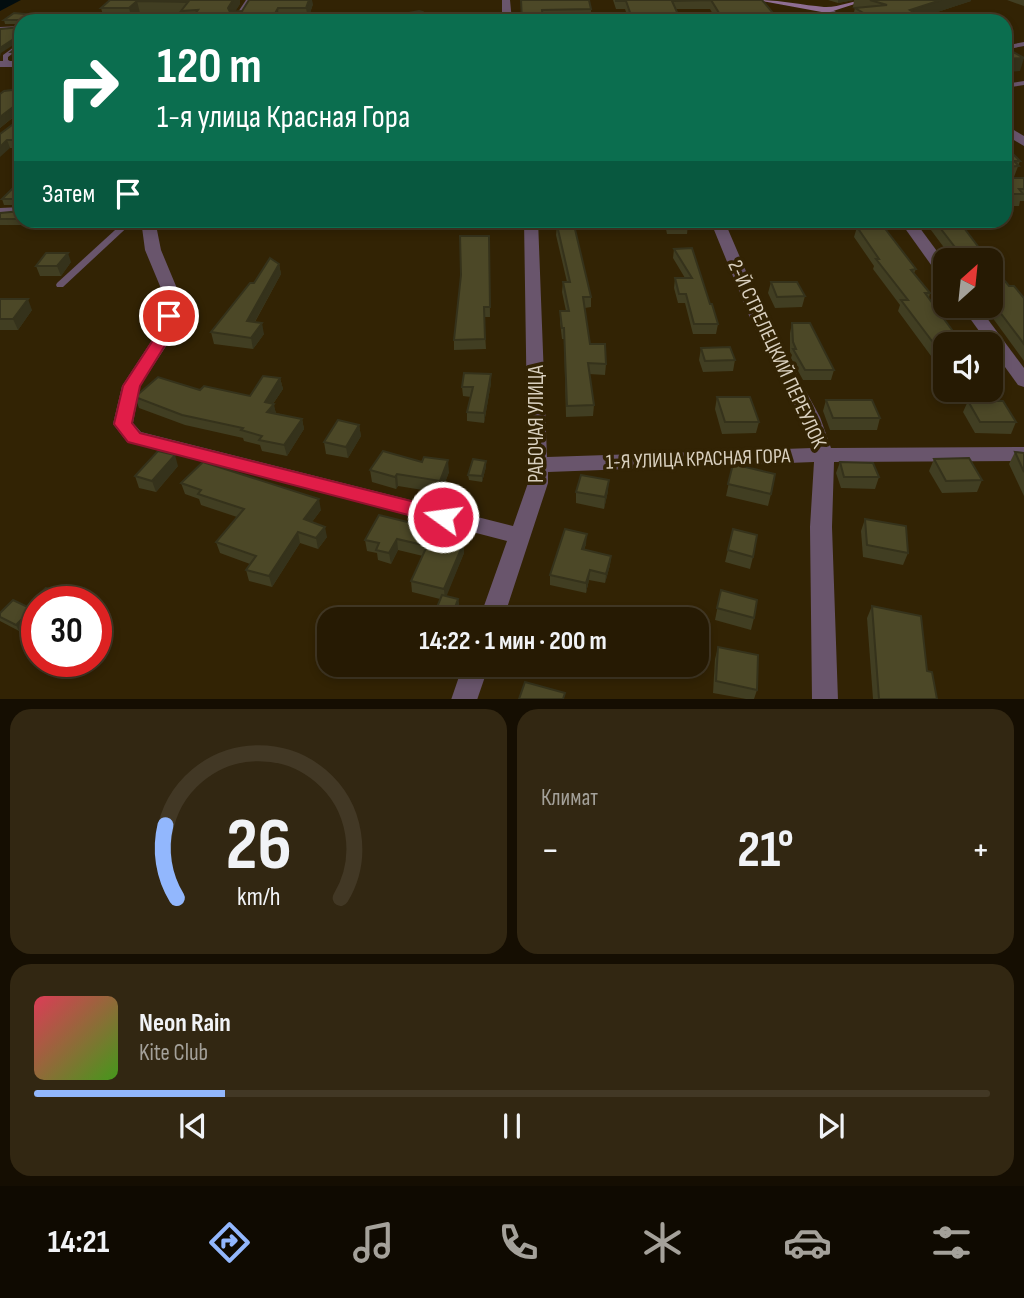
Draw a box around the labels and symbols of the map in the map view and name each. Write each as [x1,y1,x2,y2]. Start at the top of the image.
north arrow [933,248,1003,318]
street label: 2-Й СТРЕЛЕЦКИЙ ПЕРЕУЛОК [722,256,832,453]
pin [139,286,199,346]
street label: РАБОЧАЯ УЛИЦА [524,364,549,483]
street label: 1-Я УЛИЦА КРАСНАЯ ГОРА [605,443,792,475]
position arrow [406,480,480,554]
speed limit sign: 30 [21,586,112,677]

